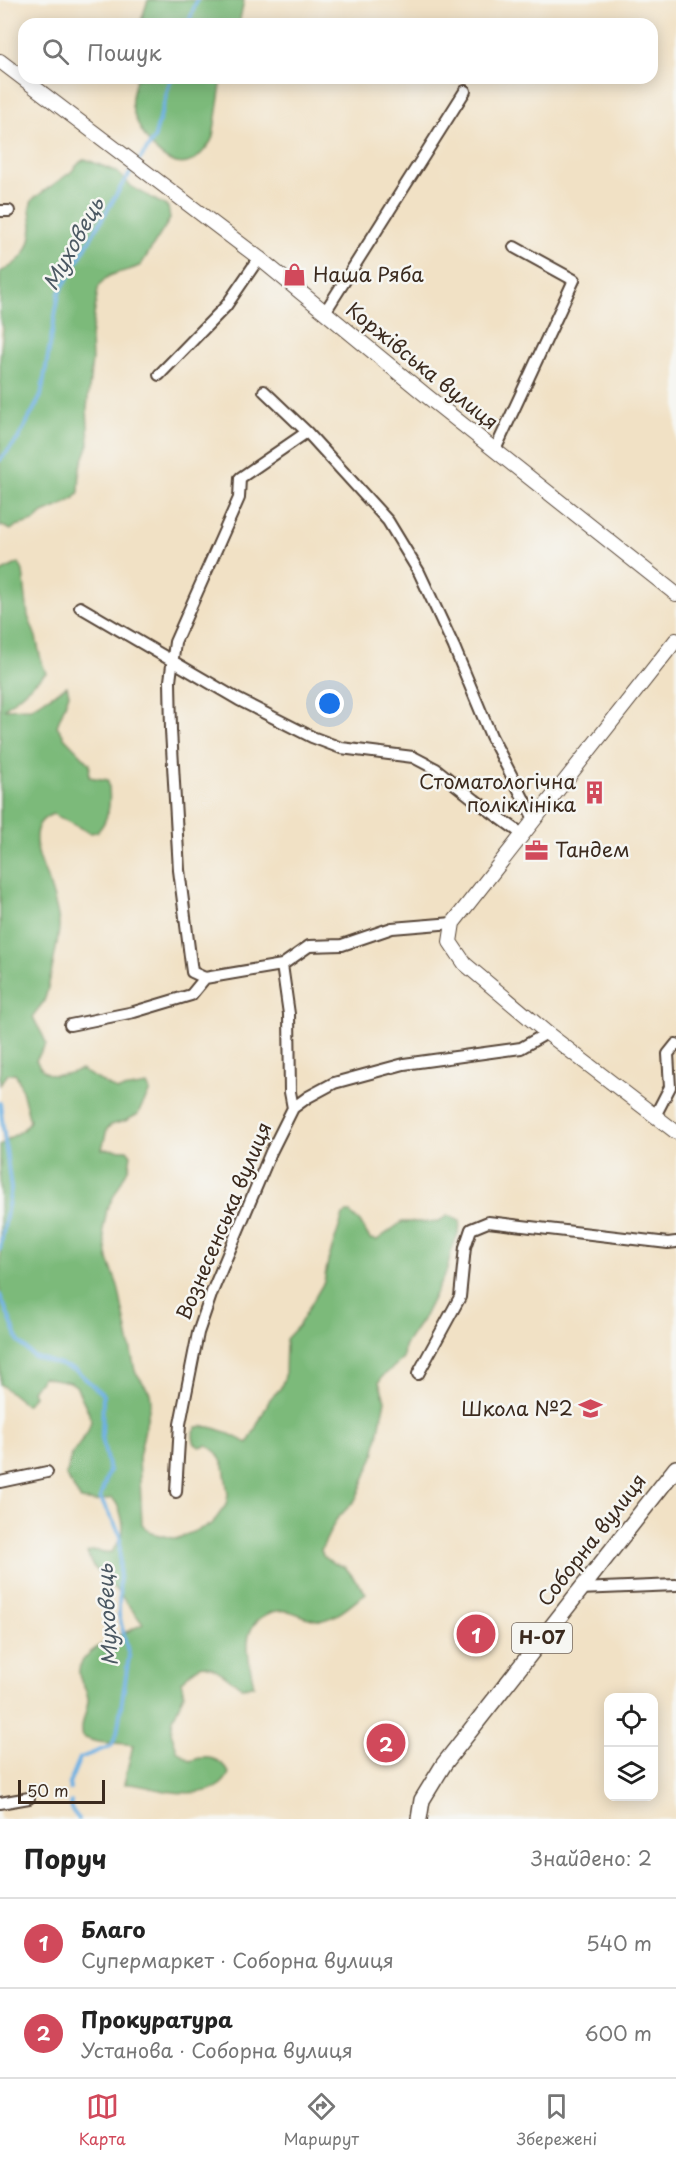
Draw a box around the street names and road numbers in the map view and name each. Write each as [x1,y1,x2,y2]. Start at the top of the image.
street label: Коржівська вулиця [340,294,505,436]
street label: Вознесенська вулиця [168,1117,278,1324]
street label: Соборна вулиця [530,1467,653,1612]
road number: Н-07 [512,1623,572,1653]

